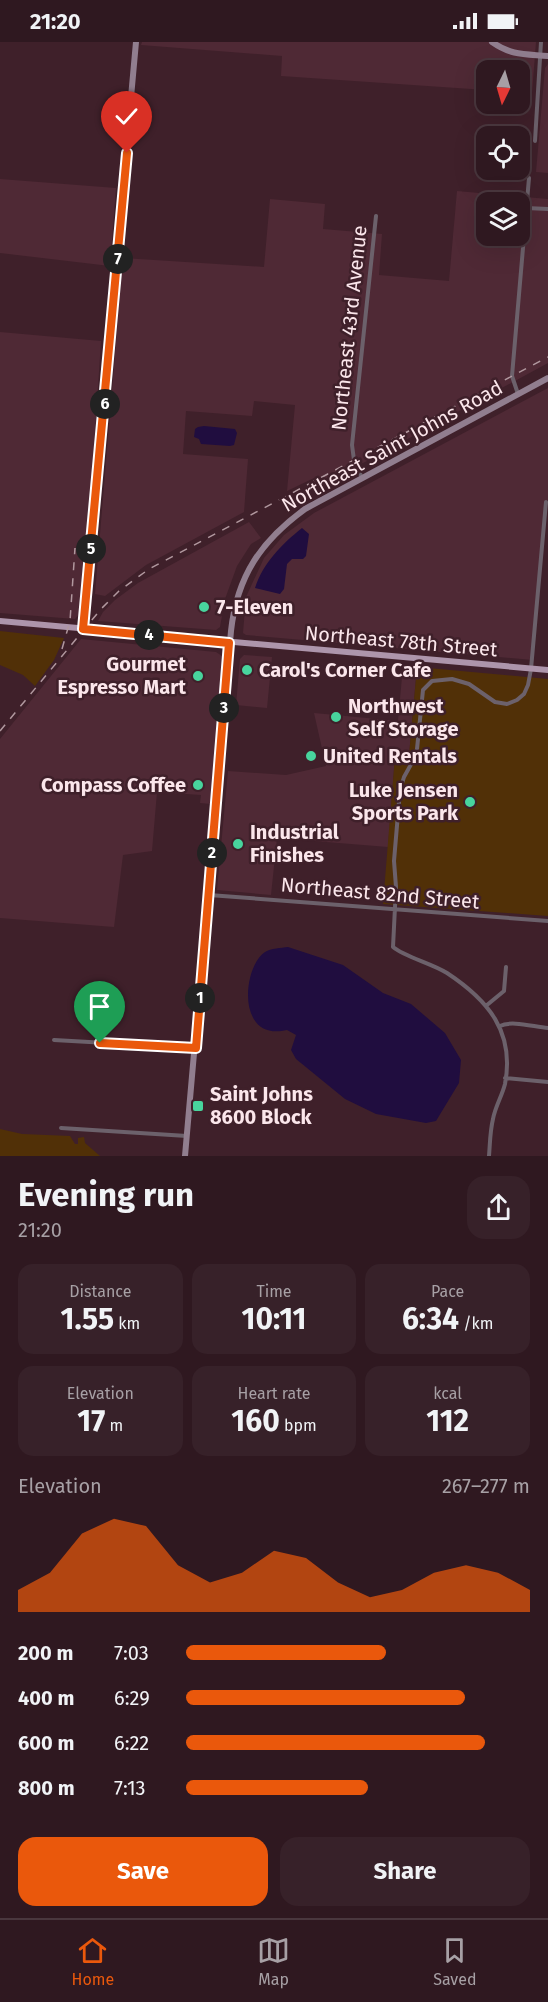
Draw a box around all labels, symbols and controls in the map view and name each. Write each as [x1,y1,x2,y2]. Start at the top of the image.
text: 21:20 [30,8,81,35]
north arrow [476,60,530,114]
map controls [476,60,530,246]
pin [101,91,152,153]
icon: check [110,100,143,133]
button: locate [476,126,530,180]
button: layers [476,192,530,246]
street label: Northeast 43rd Avenue [326,224,372,432]
pin: 7 [103,244,133,274]
text: 7 [114,249,122,268]
street label: Northeast Saint Johns Road [277,375,507,517]
pin: 6 [90,389,120,419]
text: 6 [100,394,110,413]
pin: 5 [76,534,106,564]
text: 5 [87,539,95,558]
place label: 7-Eleven [216,595,293,619]
marker: 7-Eleven [197,600,211,614]
pin: 4 [134,620,164,650]
street label: Northeast 78th Street [304,621,499,661]
text: 4 [144,625,154,644]
place label: Gourmet Espresso Mart [58,652,186,699]
place label: Carol's Corner Cafe [259,658,431,682]
marker: Carol's Corner Cafe [240,663,254,677]
marker: Gourmet Espresso Mart [191,669,205,683]
pin: 3 [209,693,239,723]
place label: Northwest Self Storage [348,694,458,741]
text: 3 [220,698,228,717]
marker: Northwest Self Storage [329,710,343,724]
place label: United Rentals [323,744,457,768]
marker: United Rentals [304,749,318,763]
place label: Compass Coffee [41,773,186,797]
marker: Compass Coffee [191,778,205,792]
place label: Luke Jensen Sports Park [349,778,459,825]
marker: Luke Jensen Sports Park [463,795,477,809]
place label: Industrial Finishes [250,820,339,867]
marker: Industrial Finishes [231,837,245,851]
pin: 2 [197,838,227,868]
text: 2 [208,843,216,862]
street label: Northeast 82nd Street [280,872,481,914]
pin [74,981,125,1043]
pin: 1 [185,983,215,1013]
text: 1 [196,988,204,1007]
icon: arrive [83,990,116,1023]
place label: Saint Johns 8600 Block [210,1082,313,1129]
marker: Saint Johns 8600 Block [191,1099,205,1113]
text: Evening run [18,1175,194,1215]
button: share [467,1176,530,1239]
text: 21:20 [18,1218,62,1242]
text: Distance [69,1282,131,1301]
text: Time [256,1282,292,1301]
text: Pace [431,1282,464,1301]
text: 1.55 [61,1301,114,1337]
text: 10:11 [242,1301,306,1337]
text: 6:34 [402,1301,459,1337]
text: km [114,1314,140,1333]
text: /km [459,1314,493,1333]
text: Elevation [67,1384,134,1403]
text: Heart rate [238,1384,310,1403]
text: kcal [433,1384,462,1403]
text: 17 [77,1403,105,1439]
text: 160 [231,1403,280,1439]
text: 112 [426,1403,469,1439]
text: m [105,1416,123,1435]
text: bpm [280,1416,317,1435]
text: Elevation [18,1474,102,1498]
text: 267–277 m [442,1474,530,1498]
text: 200 m [18,1641,73,1665]
text: 7:03 [114,1641,149,1665]
text: 400 m [18,1686,74,1710]
text: 6:29 [114,1686,150,1710]
text: 600 m [18,1731,74,1755]
text: 6:22 [114,1731,149,1755]
text: 800 m [18,1776,75,1800]
text: 7:13 [114,1776,146,1800]
button: Save [18,1837,268,1906]
button: Share [280,1837,530,1906]
tab: Home [72,1934,114,1989]
tab: Map [257,1934,290,1989]
tab: Saved [433,1934,476,1989]

